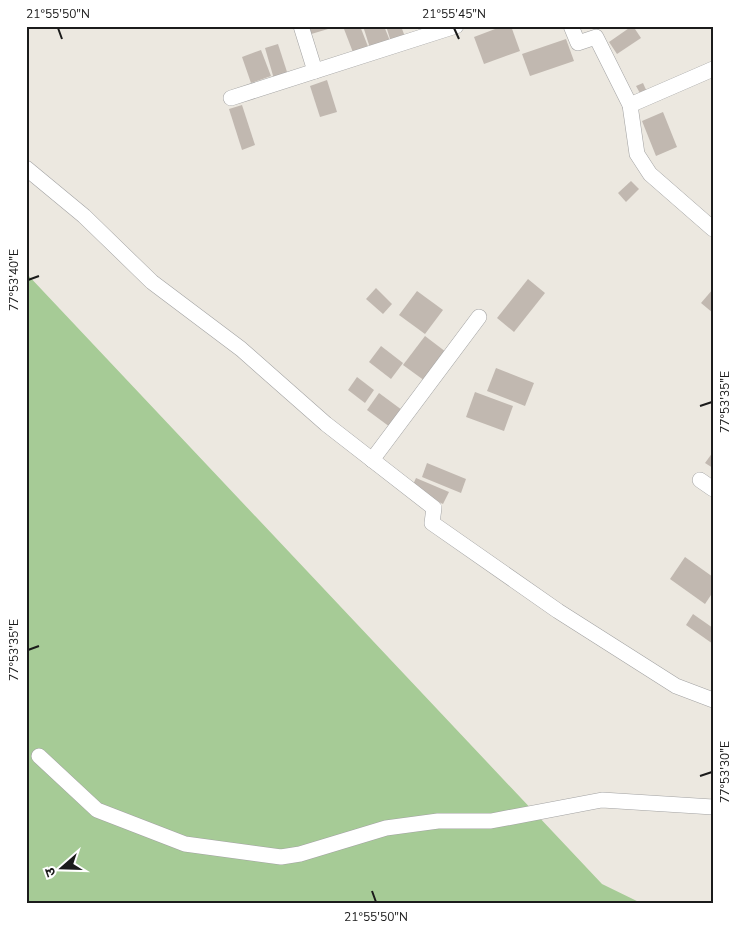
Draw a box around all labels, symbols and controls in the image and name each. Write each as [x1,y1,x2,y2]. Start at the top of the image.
text: 21°55'50"N [26,6,90,22]
text: 21°55'45"N [422,6,486,22]
text: 77°53'40"E [6,249,22,311]
text: 77°53'35"E [717,371,733,433]
text: 77°53'35"E [6,619,22,681]
text: 77°53'30"E [717,741,733,803]
north arrow [38,842,88,892]
text: उ [40,864,61,879]
text: 21°55'50"N [344,909,408,925]

